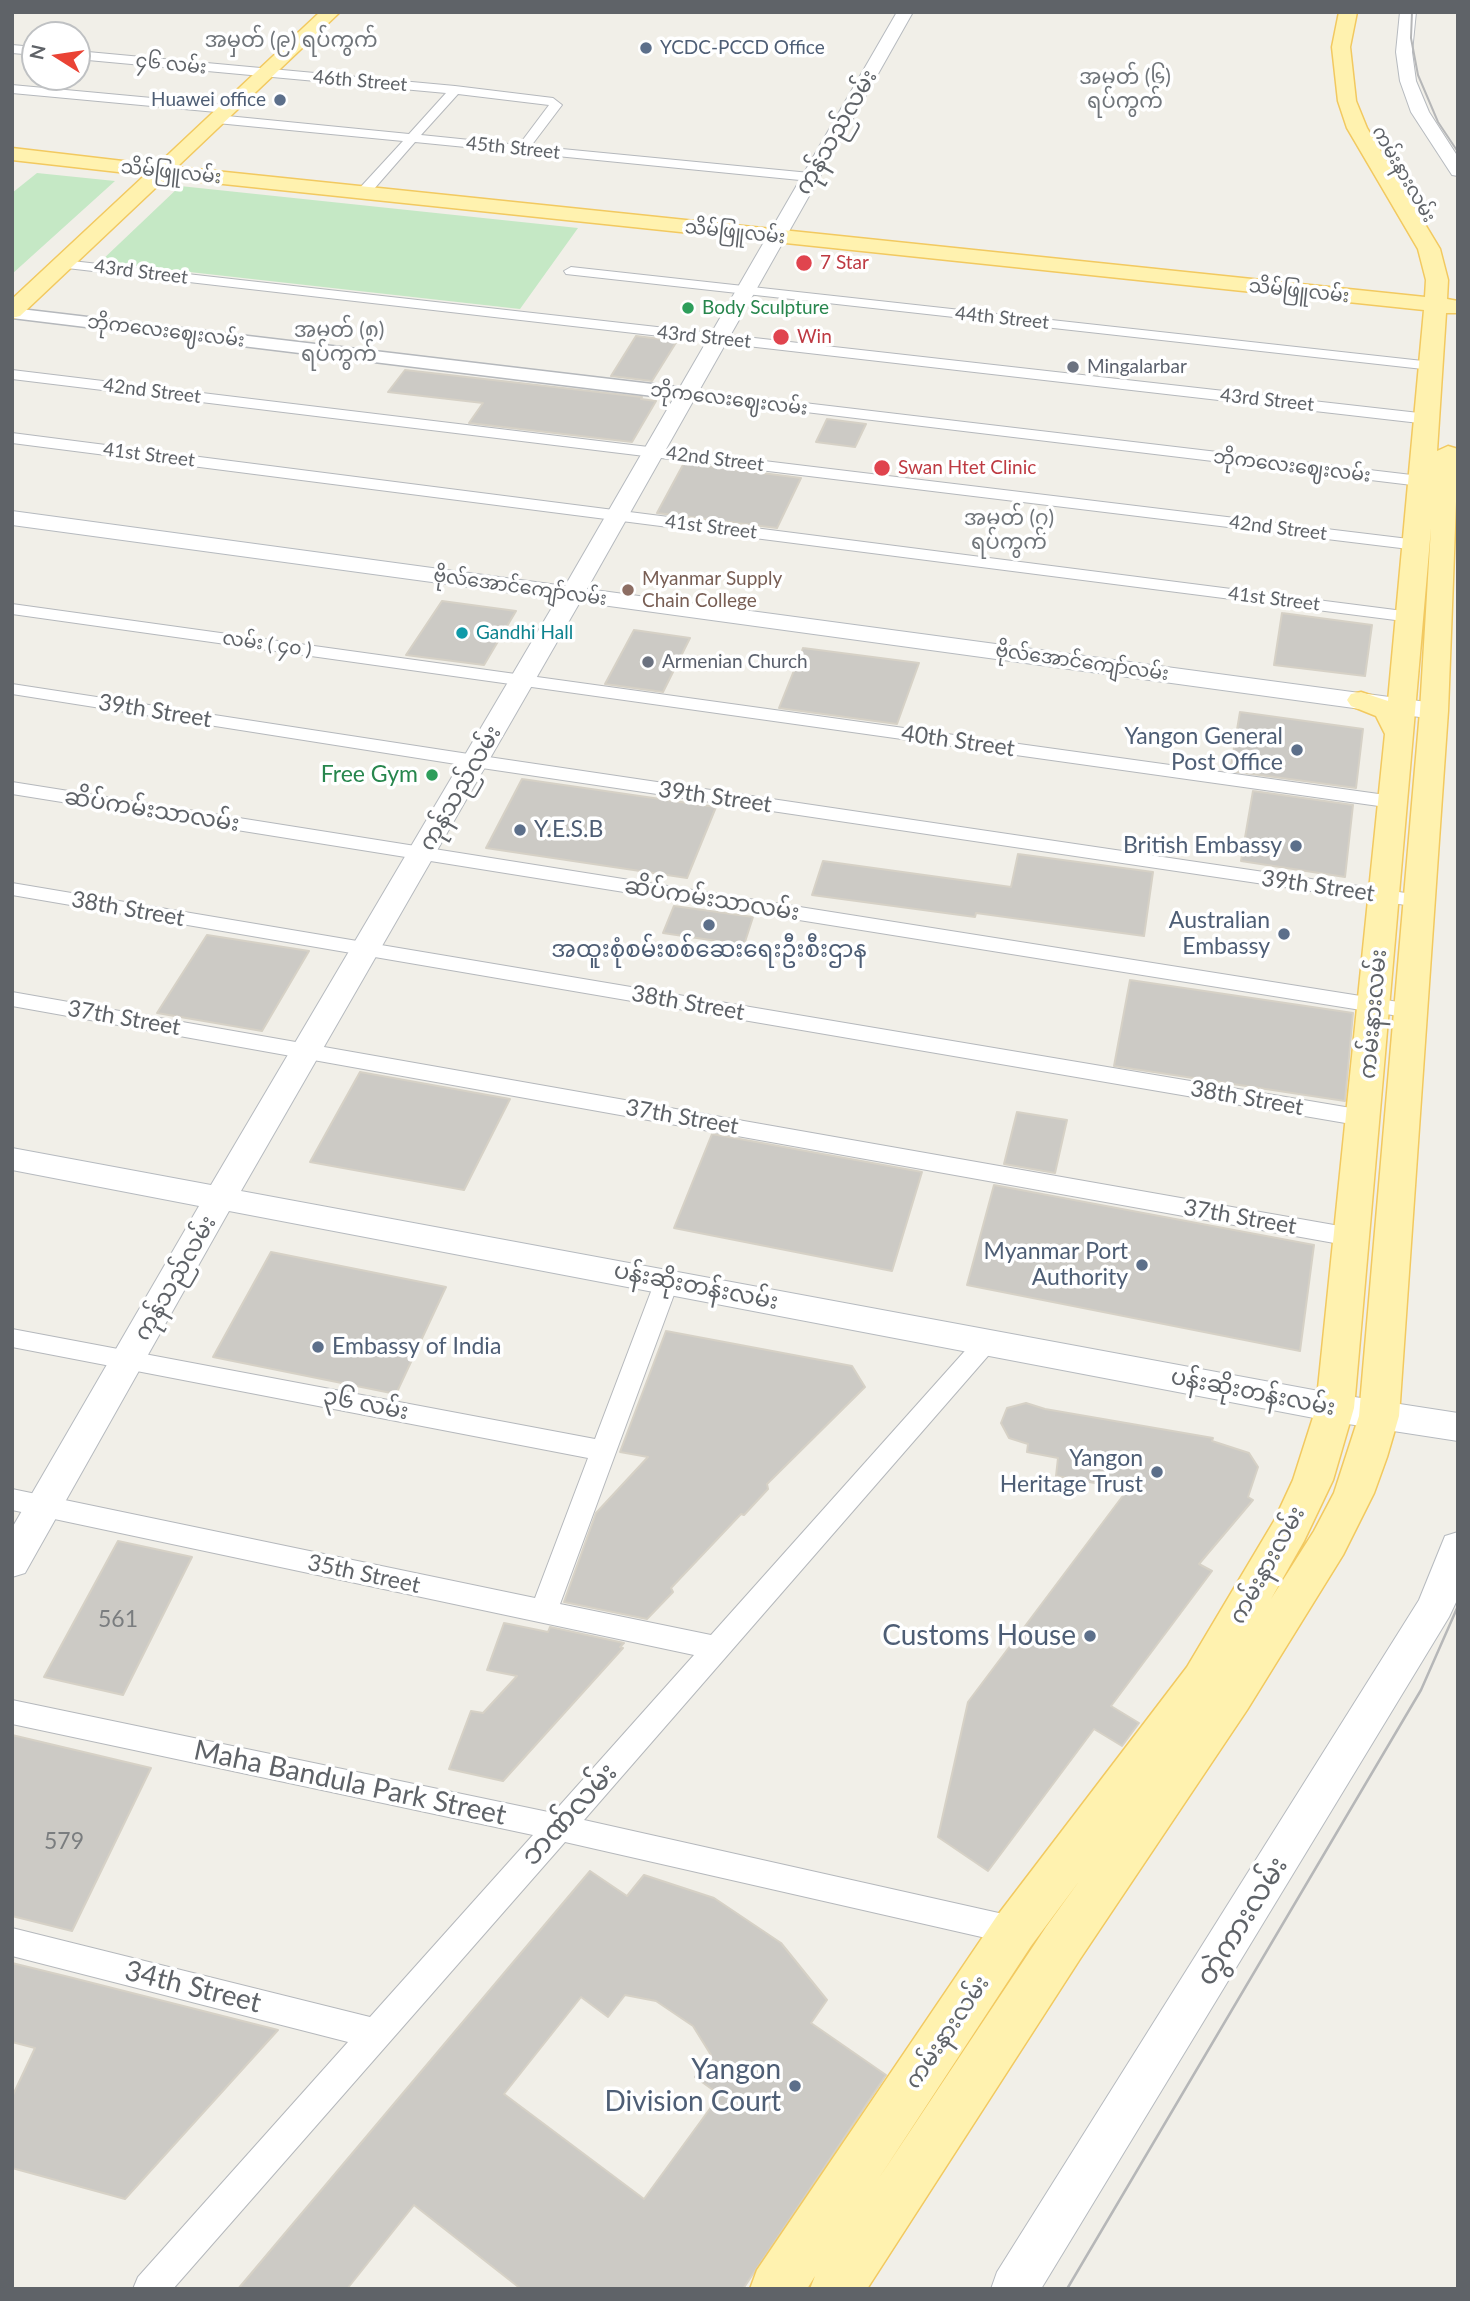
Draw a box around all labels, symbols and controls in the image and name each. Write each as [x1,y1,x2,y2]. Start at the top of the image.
north arrow [21,21,91,91]
district label: အမှတ် (၉) ရပ်ကွက် [204,27,378,53]
place label: YCDC-PCCD Office [660,37,825,59]
marker: YCDC-PCCD Office [638,40,654,56]
text: N [24,42,50,62]
street label: ၄၆ လမ်း [134,49,208,79]
district label: အမှတ် (၆) ရပ်ကွက် [1079,64,1171,114]
street label: ကုန်သည်လမ်း [789,65,883,199]
street label: 46th Street [312,66,408,96]
place label: Huawei office [151,89,266,111]
marker: Huawei office [272,92,288,108]
street label: ကမ်းနားလမ်း [1367,122,1441,226]
street label: 45th Street [465,132,561,164]
street label: သိမ်ဖြူလမ်း [120,155,222,189]
street label: သိမ်ဖြူလမ်း [684,215,786,249]
place label: 7 Star [820,252,869,274]
marker: 7 Star [794,253,814,273]
street label: 43rd Street [93,255,189,289]
street label: သိမ်ဖြူလမ်း [1248,274,1350,308]
place label: Body Sculpture [702,297,829,319]
marker: Body Sculpture [680,300,696,316]
street label: 44th Street [954,302,1050,334]
street label: ဘိုကလေးဈေးလမ်း [86,310,246,352]
district label: အမှတ် (၈) ရပ်ကွက် [294,317,384,367]
street label: 43rd Street [656,321,752,353]
place label: Win [797,326,832,348]
marker: Win [771,327,791,347]
place label: Mingalarbar [1087,356,1187,378]
marker: Mingalarbar [1065,359,1081,375]
street label: 42nd Street [102,374,202,408]
street label: ဘိုကလေးဈေးလမ်း [649,378,809,420]
street label: 43rd Street [1219,384,1315,416]
street label: 41st Street [102,438,196,472]
street label: 42nd Street [665,442,765,476]
street label: ဘိုကလေးဈေးလမ်း [1212,445,1372,487]
place label: Swan Htet Clinic [898,457,1036,479]
marker: Swan Htet Clinic [872,458,892,478]
district label: အမှတ် (၇) ရပ်ကွက် [964,505,1054,555]
street label: 41st Street [664,510,758,544]
street label: 42nd Street [1228,511,1328,545]
street label: ဗိုလ်အောင်ကျော်လမ်း [432,564,608,610]
place label: Myanmar Supply Chain College [642,568,782,612]
marker: Myanmar Supply Chain College [620,582,636,598]
street label: 41st Street [1227,582,1321,616]
place label: Gandhi Hall [476,622,573,644]
marker: Gandhi Hall [454,625,470,641]
street label: လမ်း ( ၄၀ ) [221,626,313,662]
street label: ဗိုလ်အောင်ကျော်လမ်း [994,639,1170,685]
place label: Armenian Church [662,651,808,673]
marker: Armenian Church [640,654,656,670]
street label: 39th Street [96,688,214,734]
street label: 40th Street [900,719,1016,763]
street label: ကုန်သည်လမ်း [413,721,507,855]
place label: Yangon General Post Office [1125,723,1283,777]
marker: Yangon General Post Office [1289,742,1305,758]
place label: Free Gym [321,761,418,789]
marker: Free Gym [424,767,440,783]
street label: 39th Street [657,775,773,819]
street label: ဆိပ်ကမ်းသာလမ်း [63,783,241,837]
place label: Y.E.S.B [534,816,603,844]
marker: Y.E.S.B [512,822,528,838]
place label: British Embassy [1123,832,1282,860]
marker: British Embassy [1288,838,1304,854]
street label: 39th Street [1260,864,1376,908]
street label: ဆိပ်ကမ်းသာလမ်း [623,872,801,926]
street label: 38th Street [69,885,187,933]
place label: Australian Embassy [1169,907,1270,961]
marker: အထူးစုံစမ်းစစ်ဆေးရေးဦးစီးဌာန [701,917,717,933]
marker: Australian Embassy [1276,926,1292,942]
place label: အထူးစုံစမ်းစစ်ဆေးရေးဦးစီးဌာန [551,936,867,964]
street label: ကမ်းနားလမ်း [1354,948,1392,1080]
street label: 38th Street [629,979,747,1027]
street label: 37th Street [65,994,183,1042]
street label: 38th Street [1188,1074,1306,1122]
street label: 37th Street [623,1093,741,1141]
street label: 37th Street [1181,1193,1299,1241]
street label: ကုန်သည်လမ်း [128,1211,222,1345]
place label: Myanmar Port Authority [984,1238,1128,1292]
street label: ပန်းဆိုးတန်းလမ်း [611,1257,781,1315]
marker: Myanmar Port Authority [1134,1257,1150,1273]
place label: Embassy of India [332,1333,501,1361]
marker: Embassy of India [310,1339,326,1355]
street label: ပန်းဆိုးတန်းလမ်း [1168,1363,1338,1421]
street label: ၃၆ လမ်း [321,1382,411,1426]
place label: Yangon Heritage Trust [1000,1445,1143,1499]
marker: Yangon Heritage Trust [1149,1464,1165,1480]
street label: ကမ်းနားလမ်း [1223,1501,1311,1629]
street label: 35th Street [305,1549,423,1599]
house number: 561 [98,1606,138,1634]
place label: Customs House [882,1619,1076,1653]
marker: Customs House [1082,1628,1098,1644]
street label: Maha Bandula Park Street [191,1733,509,1833]
street label: ဘဏ်လမ်း [514,1756,624,1872]
house number: 579 [44,1828,84,1856]
street label: တွဲကားလမ်း [1189,1850,1295,1992]
street label: 34th Street [121,1954,265,2020]
street label: ကမ်းနားလမ်း [899,1970,995,2094]
place label: Yangon Division Court [604,2053,781,2119]
marker: Yangon Division Court [787,2078,803,2094]

